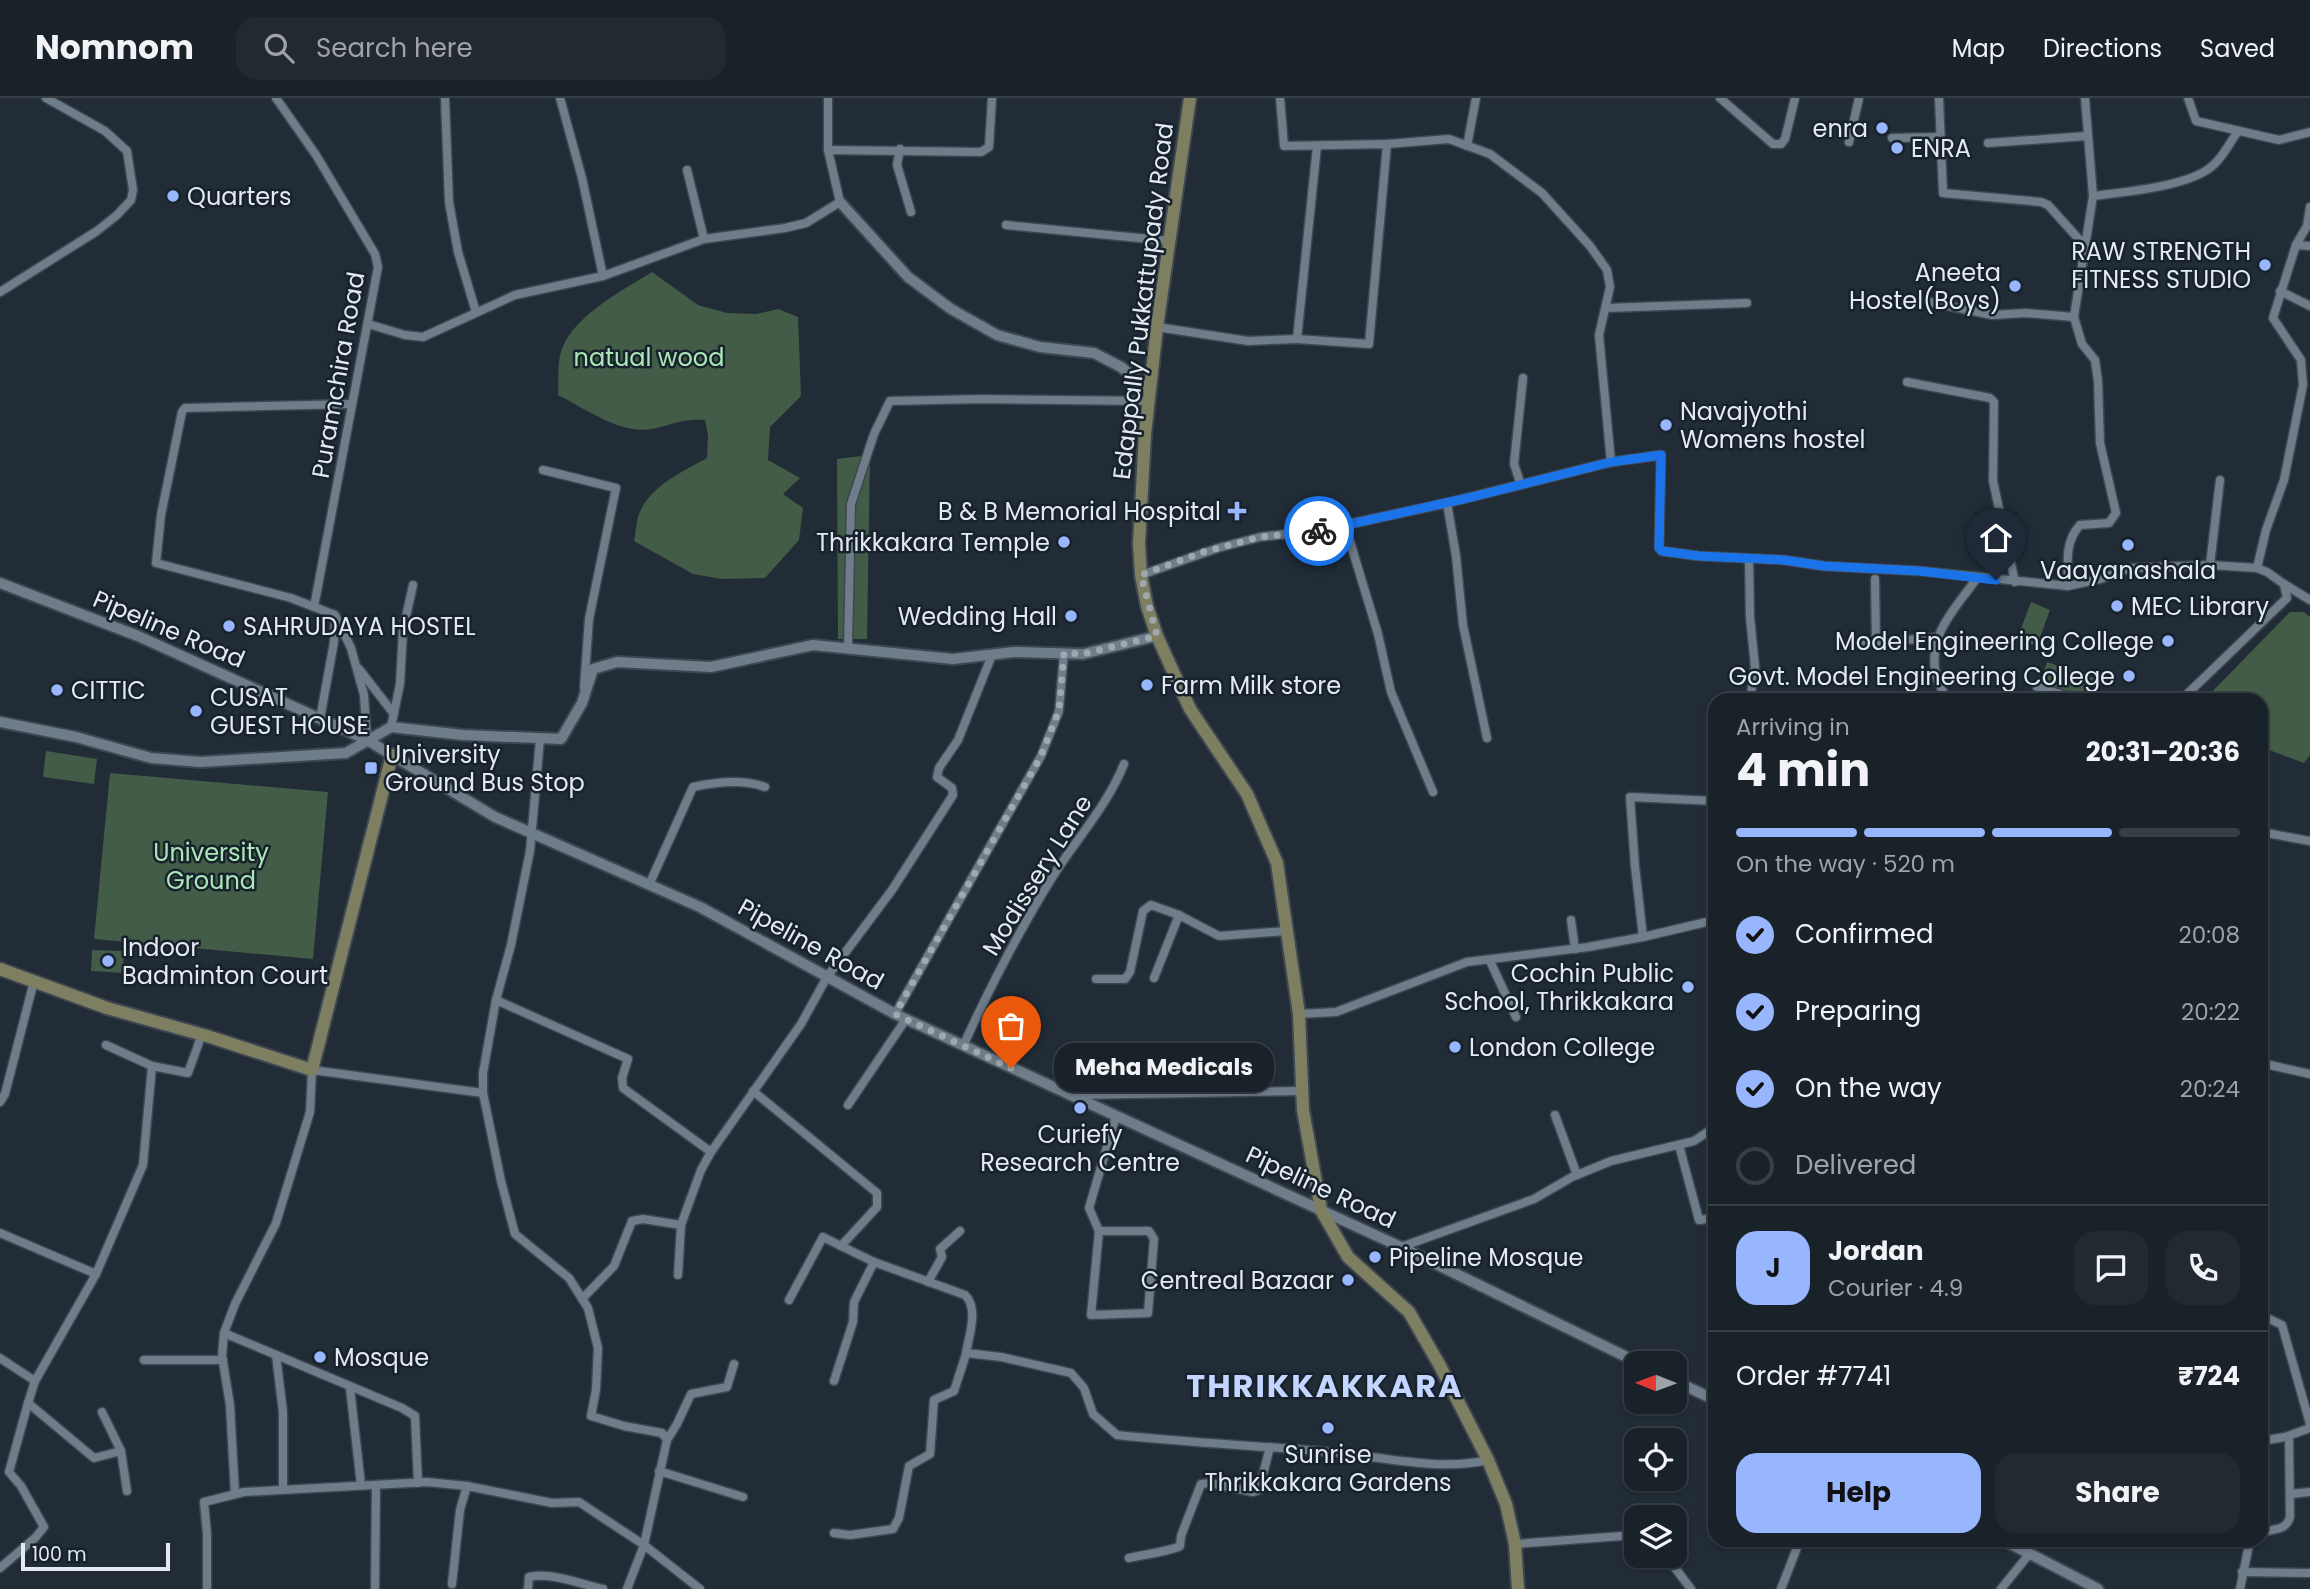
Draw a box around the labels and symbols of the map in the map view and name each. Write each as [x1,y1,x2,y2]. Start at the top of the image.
place label: enra [1813,112,1868,145]
marker: enra [1874,120,1890,136]
street label: Edappally Pukkattupady Road [1105,121,1181,481]
place label: ENRA [1911,132,1971,165]
marker: ENRA [1889,140,1905,156]
place label: Quarters [187,180,292,213]
marker: Quarters [165,188,181,204]
place label: RAW STRENGTH FITNESS STUDIO [2071,235,2251,296]
place label: Aneeta Hostel(Boys) [1849,256,2001,317]
marker: RAW STRENGTH FITNESS STUDIO [2257,257,2273,273]
street label: Puramchira Road [304,269,372,481]
marker: Aneeta Hostel(Boys) [2007,278,2023,294]
park label: natual wood [574,341,724,374]
place label: Navajyothi Womens hostel [1680,395,1865,456]
marker: Navajyothi Womens hostel [1658,417,1674,433]
place label: B & B Memorial Hospital [938,495,1221,528]
courier [1284,496,1354,566]
marker: B & B Memorial Hospital [1227,501,1247,521]
pin [1966,508,2026,580]
place label: Thrikkakara Temple [816,526,1050,559]
marker: Thrikkakara Temple [1056,534,1072,550]
marker: Vaayanashala [2120,537,2136,553]
place label: Vaayanashala [2040,554,2216,587]
street label: Pipeline Road [88,582,250,676]
place label: MEC Library [2131,590,2270,623]
marker: MEC Library [2109,598,2125,614]
place label: Wedding Hall [898,600,1057,633]
marker: Wedding Hall [1063,608,1079,624]
place label: SAHRUDAYA HOSTEL [243,610,476,643]
marker: SAHRUDAYA HOSTEL [221,618,237,634]
place label: Model Engineering College [1835,625,2154,658]
marker: Model Engineering College [2160,633,2176,649]
place label: Govt. Model Engineering College [1728,660,2115,693]
marker: Govt. Model Engineering College [2121,668,2137,684]
place label: Farm Milk store [1161,669,1341,702]
place label: CITTIC [71,674,146,707]
marker: Farm Milk store [1139,677,1155,693]
place label: CUSAT GUEST HOUSE [210,681,369,742]
marker: CITTIC [49,682,65,698]
marker: CUSAT GUEST HOUSE [188,703,204,719]
place label: University Ground Bus Stop [385,738,585,799]
marker: University Ground Bus Stop [363,760,379,776]
street label: Modissery Lane [974,788,1100,962]
park label: University Ground [153,836,269,897]
street label: Pipeline Road [732,890,890,998]
place label: Indoor Badminton Court [122,931,328,992]
marker: Indoor Badminton Court [100,953,116,969]
place label: Cochin Public School, Thrikkakara [1444,957,1674,1018]
marker: Cochin Public School, Thrikkakara [1680,979,1696,995]
pin [981,996,1041,1068]
place label: London College [1469,1031,1655,1064]
marker: London College [1447,1039,1463,1055]
callout: Meha Medicals [1053,1044,1274,1093]
marker: Curiefy Research Centre [1072,1100,1088,1116]
place label: Curiefy Research Centre [980,1118,1180,1179]
street label: Pipeline Road [1241,1138,1401,1236]
place label: Pipeline Mosque [1389,1241,1583,1274]
marker: Pipeline Mosque [1367,1249,1383,1265]
place label: Centreal Bazaar [1141,1264,1334,1297]
marker: Centreal Bazaar [1340,1272,1356,1288]
place label: Mosque [334,1341,429,1374]
marker: Mosque [312,1349,328,1365]
north arrow [1624,1351,1687,1414]
district label: THRIKKAKKARA [1186,1363,1464,1408]
marker: Sunrise Thrikkakara Gardens [1320,1420,1336,1436]
place label: Sunrise Thrikkakara Gardens [1204,1438,1452,1499]
scale bar [21,1540,170,1572]

